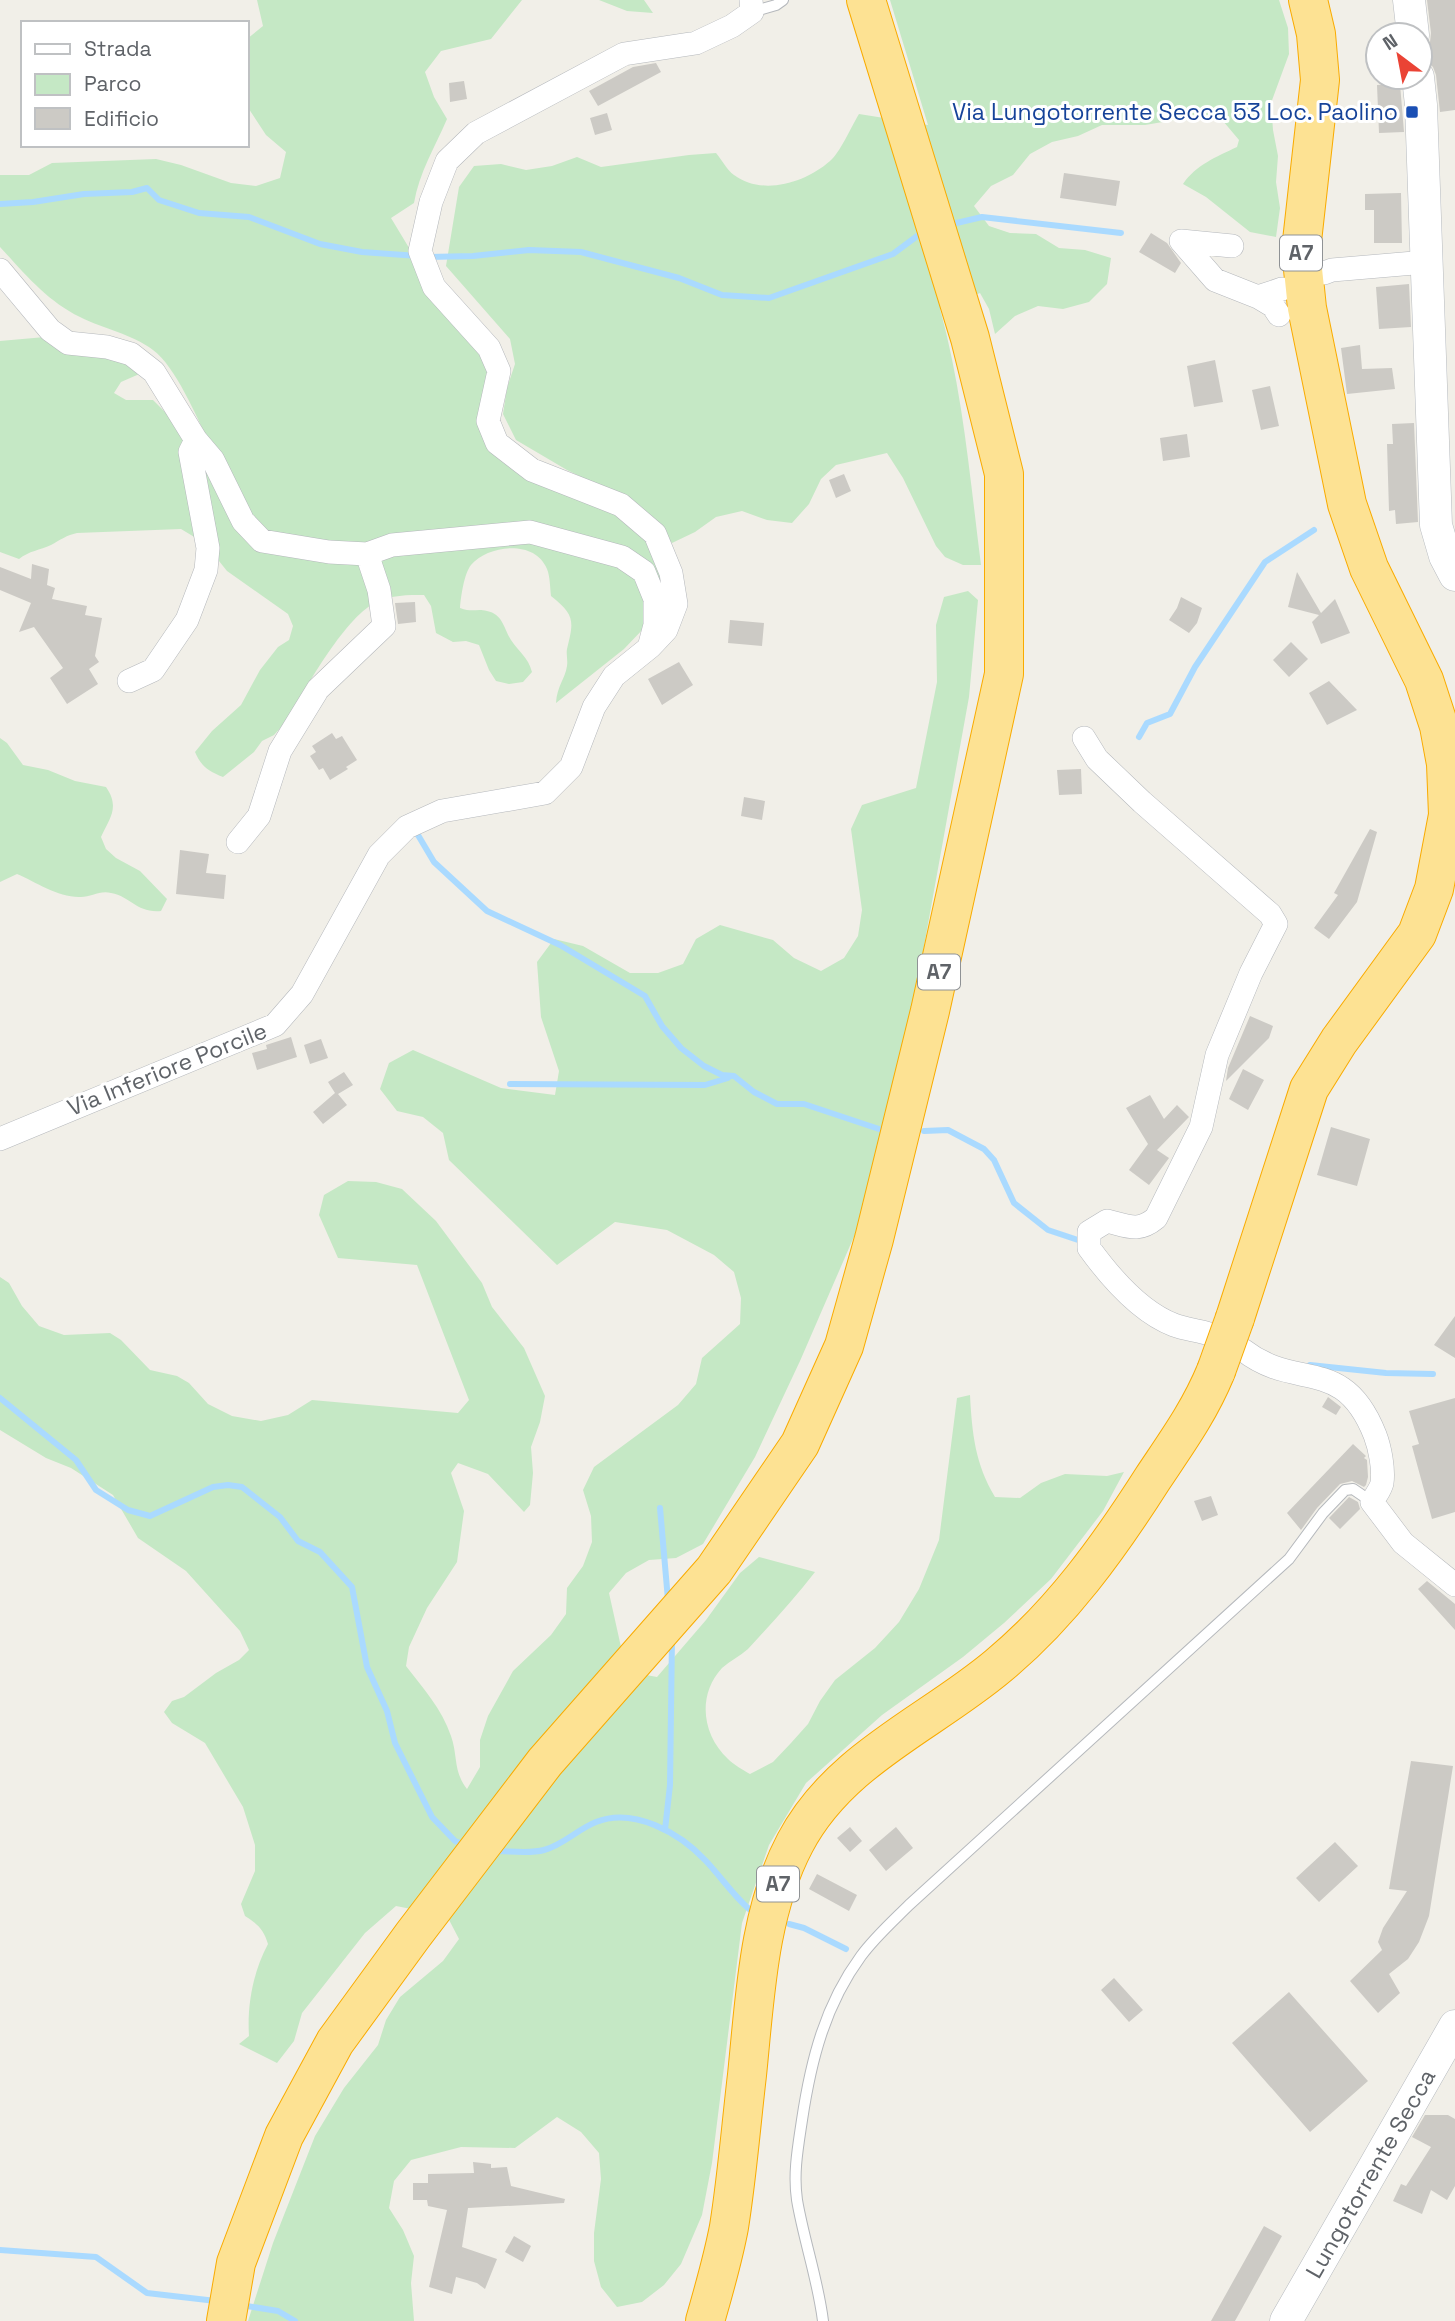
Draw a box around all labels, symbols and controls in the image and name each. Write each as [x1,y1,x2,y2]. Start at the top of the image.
legend [21,21,248,147]
north arrow [1364,21,1434,91]
text: N [1378,28,1402,56]
text: Strada [84,35,151,62]
text: Parco [84,70,142,97]
place label: Via Lungotorrente Secca 53 Loc. Paolino [952,97,1398,127]
marker: Via Lungotorrente Secca 53 Loc. Paolino [1404,104,1420,120]
text: Edificio [84,105,159,132]
road number: A7 [1280,236,1322,270]
road number: A7 [918,954,960,990]
street label: Via Inferiore Porcile [63,1015,271,1123]
road number: A7 [757,1867,799,1902]
street label: Lungotorrente Secca [1299,2064,1442,2283]

